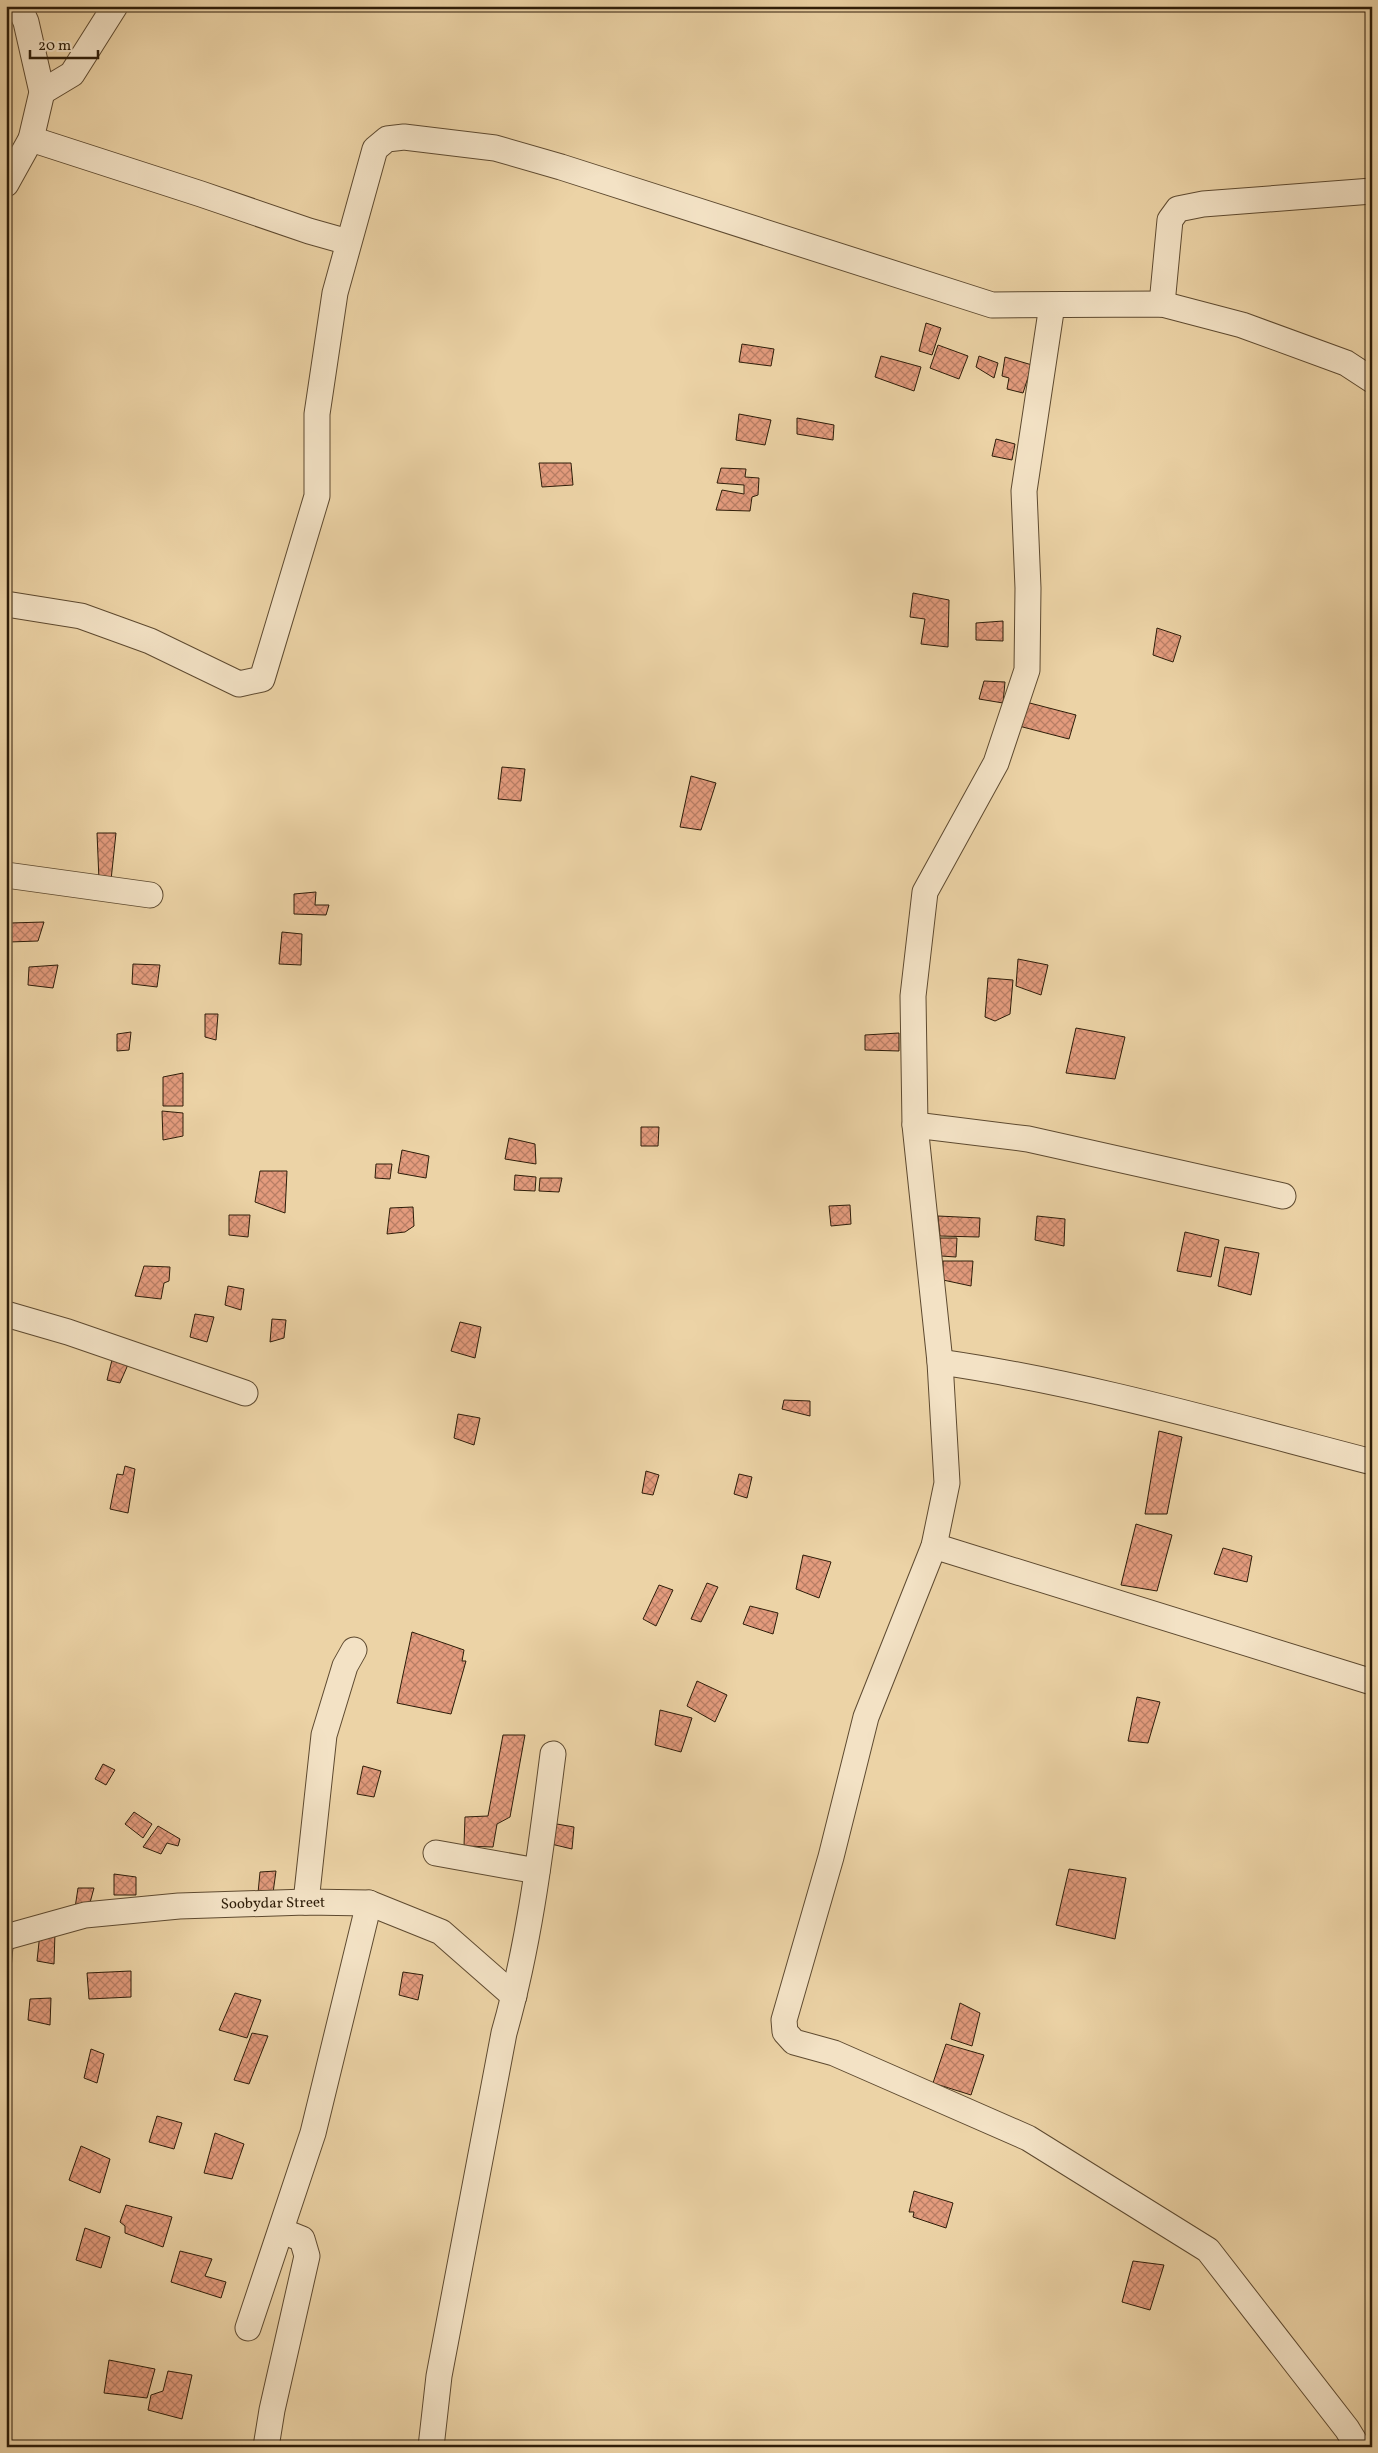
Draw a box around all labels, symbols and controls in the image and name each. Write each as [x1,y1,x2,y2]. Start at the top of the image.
scale bar [30,28,98,60]
text: 20 m [38,36,71,57]
street label: Soobydar Street [220,1893,326,1915]

